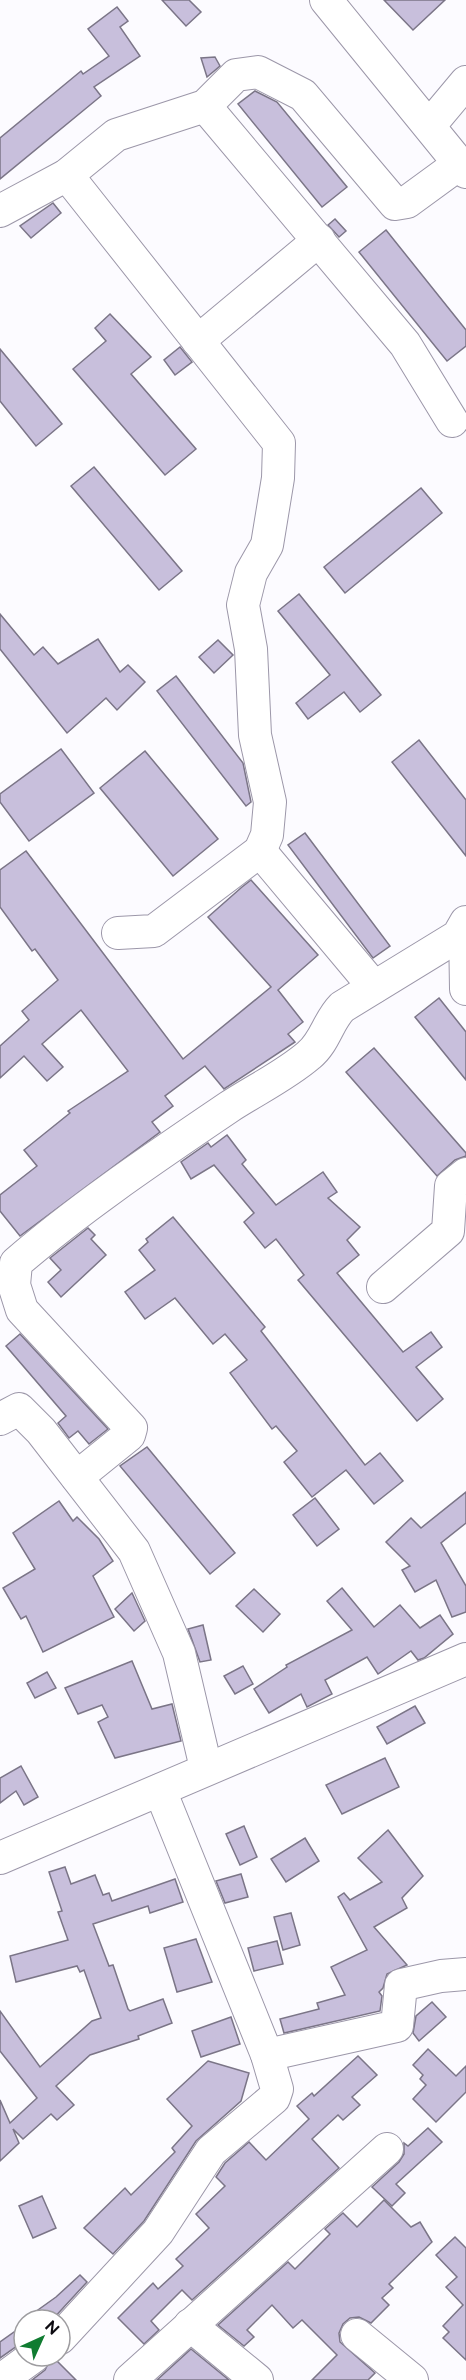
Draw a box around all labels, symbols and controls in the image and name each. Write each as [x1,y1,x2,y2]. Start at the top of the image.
north arrow [12,2308,72,2368]
text: N [41,2317,63,2339]

